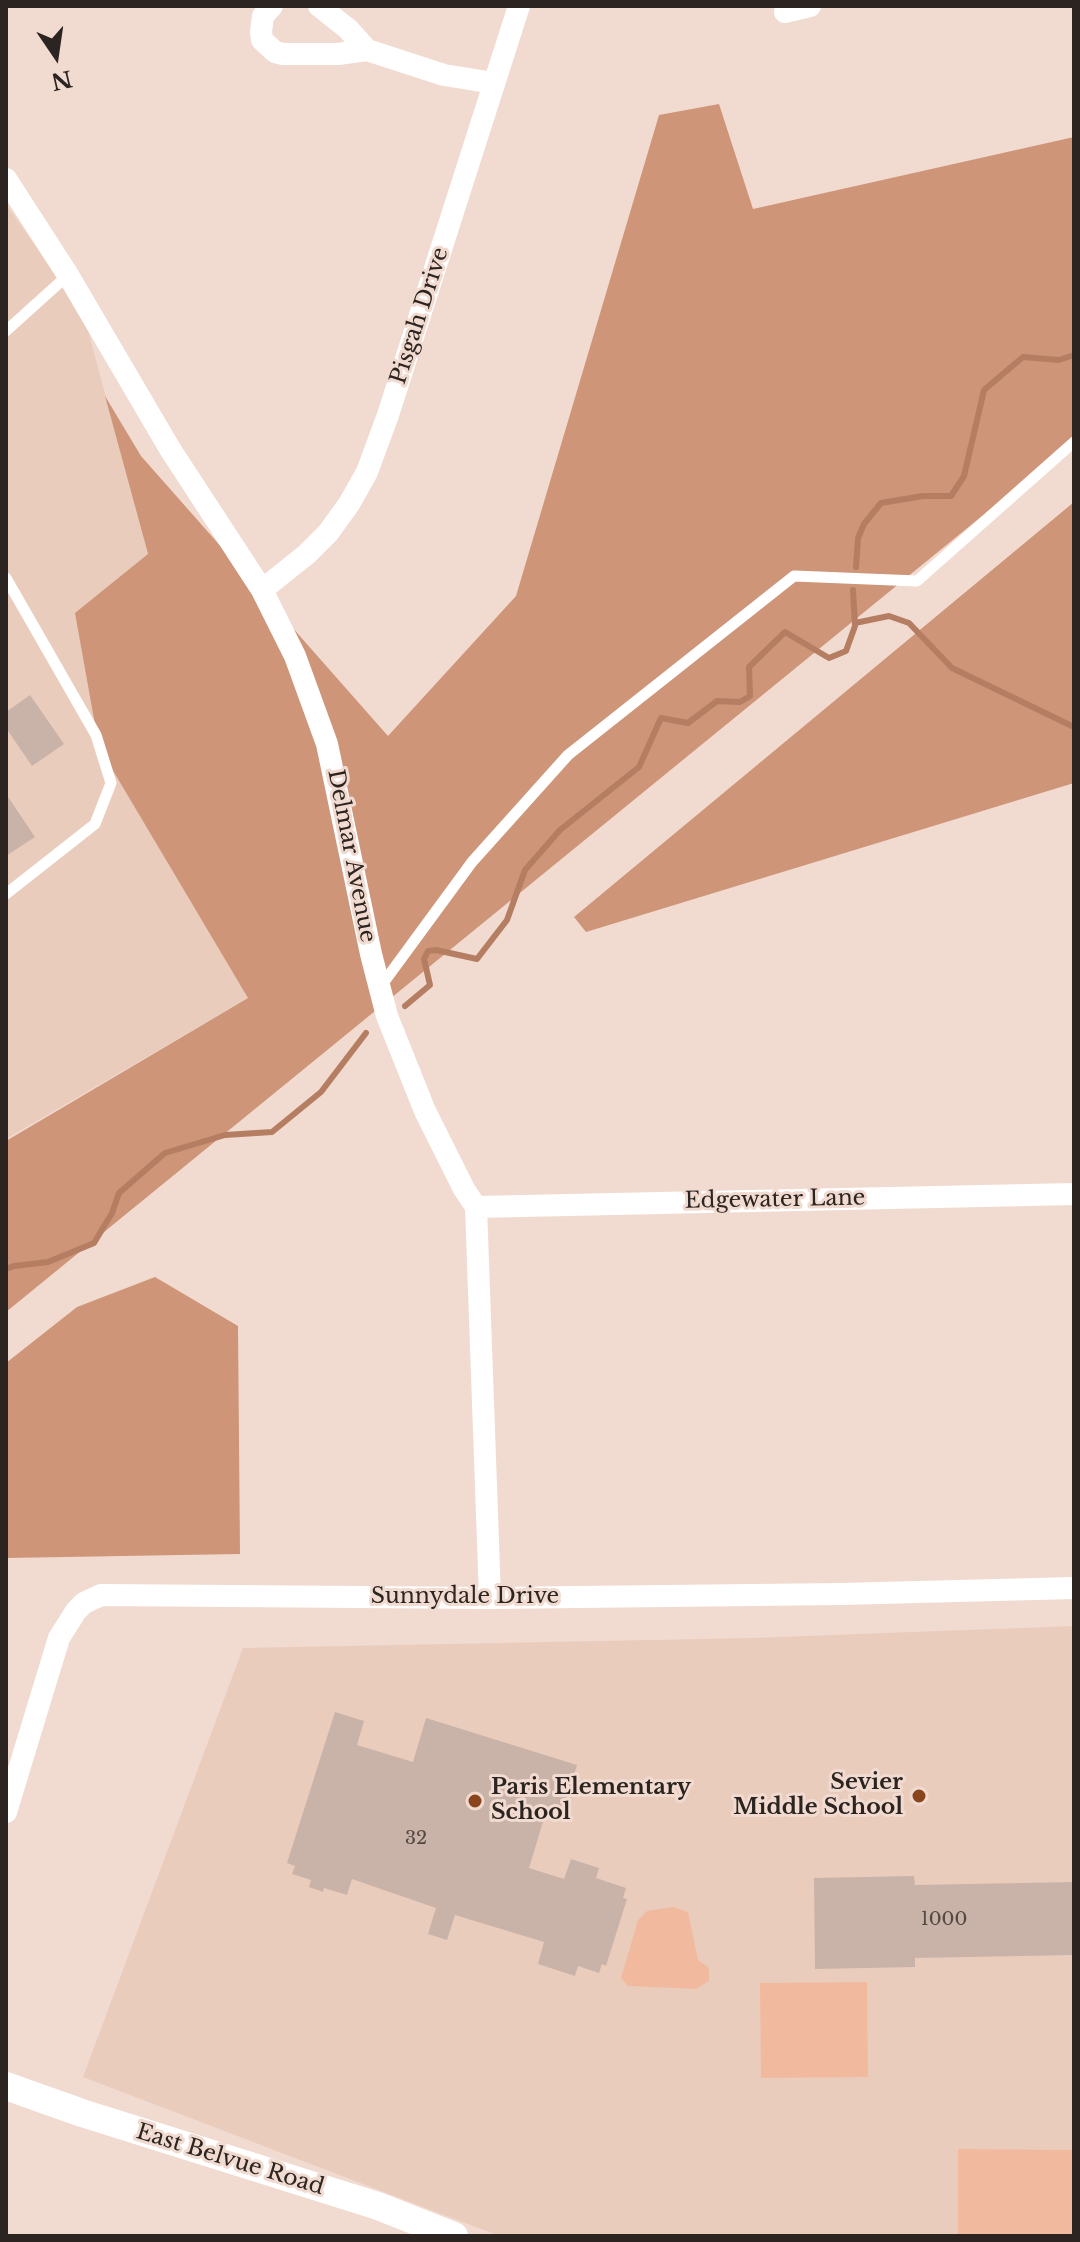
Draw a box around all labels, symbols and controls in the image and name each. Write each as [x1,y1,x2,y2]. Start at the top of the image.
north arrow [16,16,96,96]
text: N [48,64,75,95]
street label: Pisgah Drive [385,244,455,388]
street label: Delmar Avenue [321,767,381,945]
street label: Edgewater Lane [684,1185,866,1215]
street label: Sunnydale Drive [371,1584,559,1610]
place label: Sevier Middle School [733,1770,903,1822]
place label: Paris Elementary School [491,1775,691,1826]
marker: Sevier Middle School [910,1787,928,1805]
marker: Paris Elementary School [466,1792,484,1810]
house number: 32 [405,1828,427,1850]
house number: 1000 [921,1909,967,1931]
street label: East Belvue Road [133,2119,327,2201]

